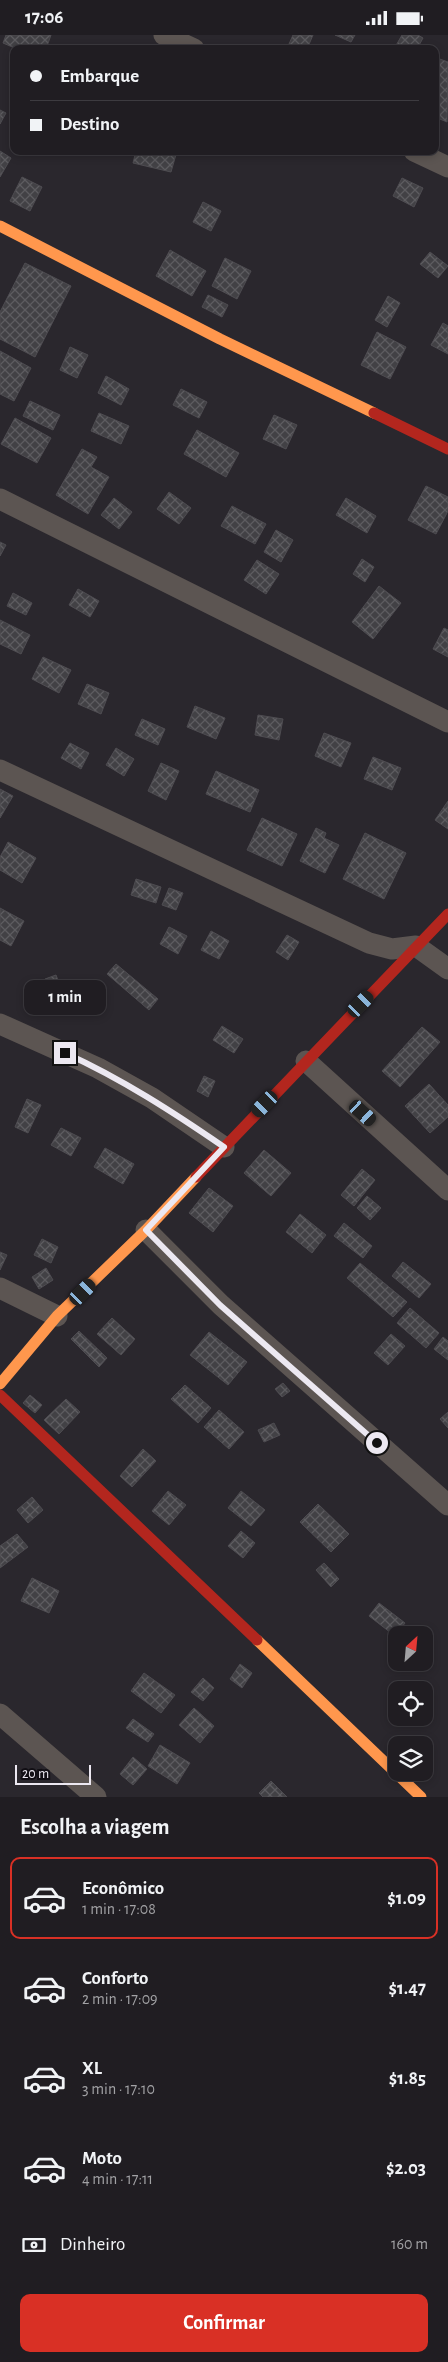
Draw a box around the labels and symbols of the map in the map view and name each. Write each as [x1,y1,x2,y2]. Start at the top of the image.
callout: 1 min [24,981,106,1015]
car [345,988,376,1020]
route end [54,1042,76,1064]
car [249,1088,280,1120]
car [346,1097,379,1129]
car [67,1276,98,1308]
route start [366,1432,388,1454]
north arrow [388,1626,432,1671]
scale bar [15,1762,91,1785]

